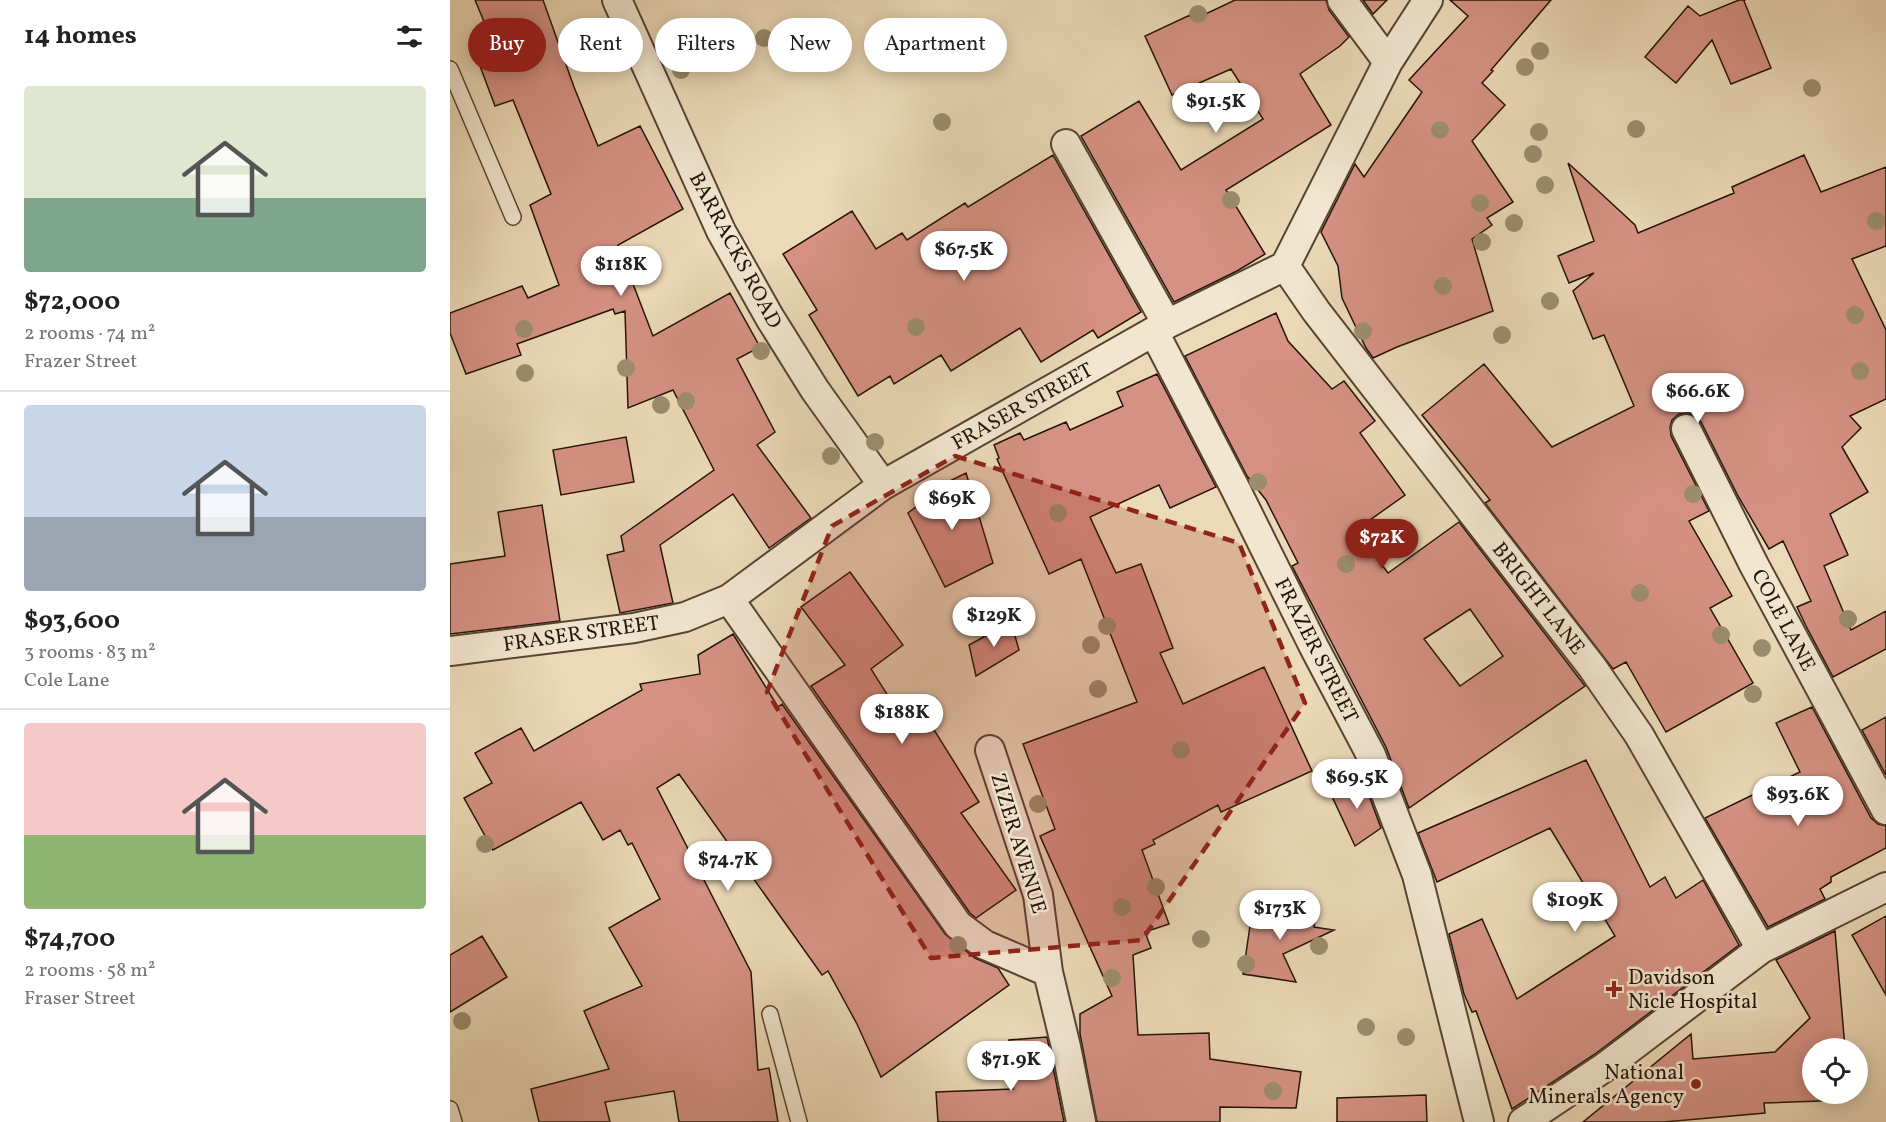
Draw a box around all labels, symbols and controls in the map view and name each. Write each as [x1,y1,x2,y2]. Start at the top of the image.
text: 14 homes [24,18,137,54]
chip: Buy [468,18,546,72]
chip: Rent [558,18,643,72]
chip: Filters [655,18,756,72]
chip: New [768,18,852,72]
chip: Apartment [864,18,1007,72]
icon: filters [393,20,426,53]
pin: $91.5K [1167,83,1265,134]
text: $91.5K [1186,88,1246,116]
icon: home [171,125,279,233]
street label: BARRACKS ROAD [681,167,788,334]
pin: $67.5K [915,231,1013,282]
text: $67.5K [934,236,994,264]
pin: $118K [579,246,663,297]
text: $118K [595,251,647,279]
text: $72,000 [24,284,120,320]
text: 2 rooms · 74 m² [24,320,155,348]
text: Frazer Street [24,348,137,376]
street label: FRASER STREET [947,356,1099,458]
pin: $66.6K [1649,373,1747,424]
text: $66.6K [1666,378,1730,406]
icon: home [171,444,279,552]
pin: $69K [916,480,988,531]
text: $69K [928,485,976,513]
pin: $72K [1346,519,1418,570]
text: $72K [1359,524,1405,552]
street label: BRIGHT LANE [1484,536,1591,661]
street label: COLE LANE [1744,564,1822,677]
street label: FRAZER STREET [1267,573,1365,728]
pin: $129K [952,597,1036,648]
text: $129K [966,602,1022,630]
text: $93,600 [24,603,120,639]
street label: FRASER STREET [501,609,661,660]
text: 3 rooms · 83 m² [24,639,156,667]
text: Cole Lane [24,667,110,695]
pin: $188K [860,694,944,745]
text: $188K [874,699,930,727]
pin: $69.5K [1308,759,1406,810]
icon: home [171,762,279,870]
text: $69.5K [1326,764,1388,792]
street label: ZIZER AVENUE [982,769,1053,918]
pin: $93.6K [1749,776,1847,827]
text: $93.6K [1766,781,1830,809]
pin: $74.7K [679,841,777,892]
text: $74.7K [698,846,758,874]
pin: $109K [1533,882,1617,933]
text: $109K [1546,887,1604,915]
pin: $173K [1238,890,1322,941]
text: $173K [1253,895,1307,923]
text: $74,700 [24,921,115,957]
text: 2 rooms · 58 m² [24,957,155,985]
place label: Davidson Nicle Hospital [1628,964,1758,1017]
marker: Davidson Nicle Hospital [1605,980,1623,998]
text: Fraser Street [24,985,136,1013]
map controls [1802,1038,1868,1104]
button: locate [1802,1038,1868,1104]
pin: $71.9K [962,1041,1060,1092]
text: $71.9K [981,1046,1041,1074]
place label: National Minerals Agency [1528,1059,1685,1112]
marker: National Minerals Agency [1689,1077,1703,1091]

